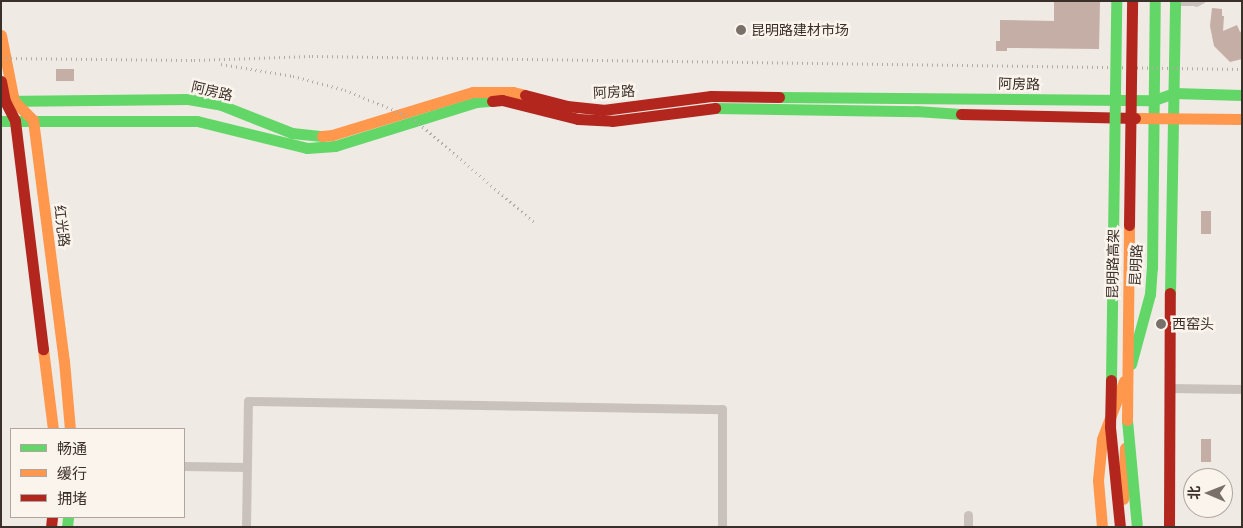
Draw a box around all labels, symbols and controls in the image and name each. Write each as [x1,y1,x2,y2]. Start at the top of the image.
place label: 昆明路建材市场 [751,22,849,38]
marker: 昆明路建材市场 [735,24,747,36]
street label: 阿房路 [998,75,1040,93]
street label: 阿房路 [190,78,234,104]
street label: 阿房路 [593,83,635,101]
street label: 红光路 [51,204,73,248]
street label: 昆明路高架 [1104,229,1122,299]
street label: 昆明路 [1127,244,1145,286]
place label: 西窑头 [1172,316,1214,332]
marker: 西窑头 [1154,317,1168,331]
legend [10,428,185,518]
text: 畅通 [57,438,87,459]
text: 缓行 [57,463,87,484]
north arrow [1183,468,1233,518]
text: 北 [1184,486,1203,500]
text: 拥堵 [57,488,87,509]

